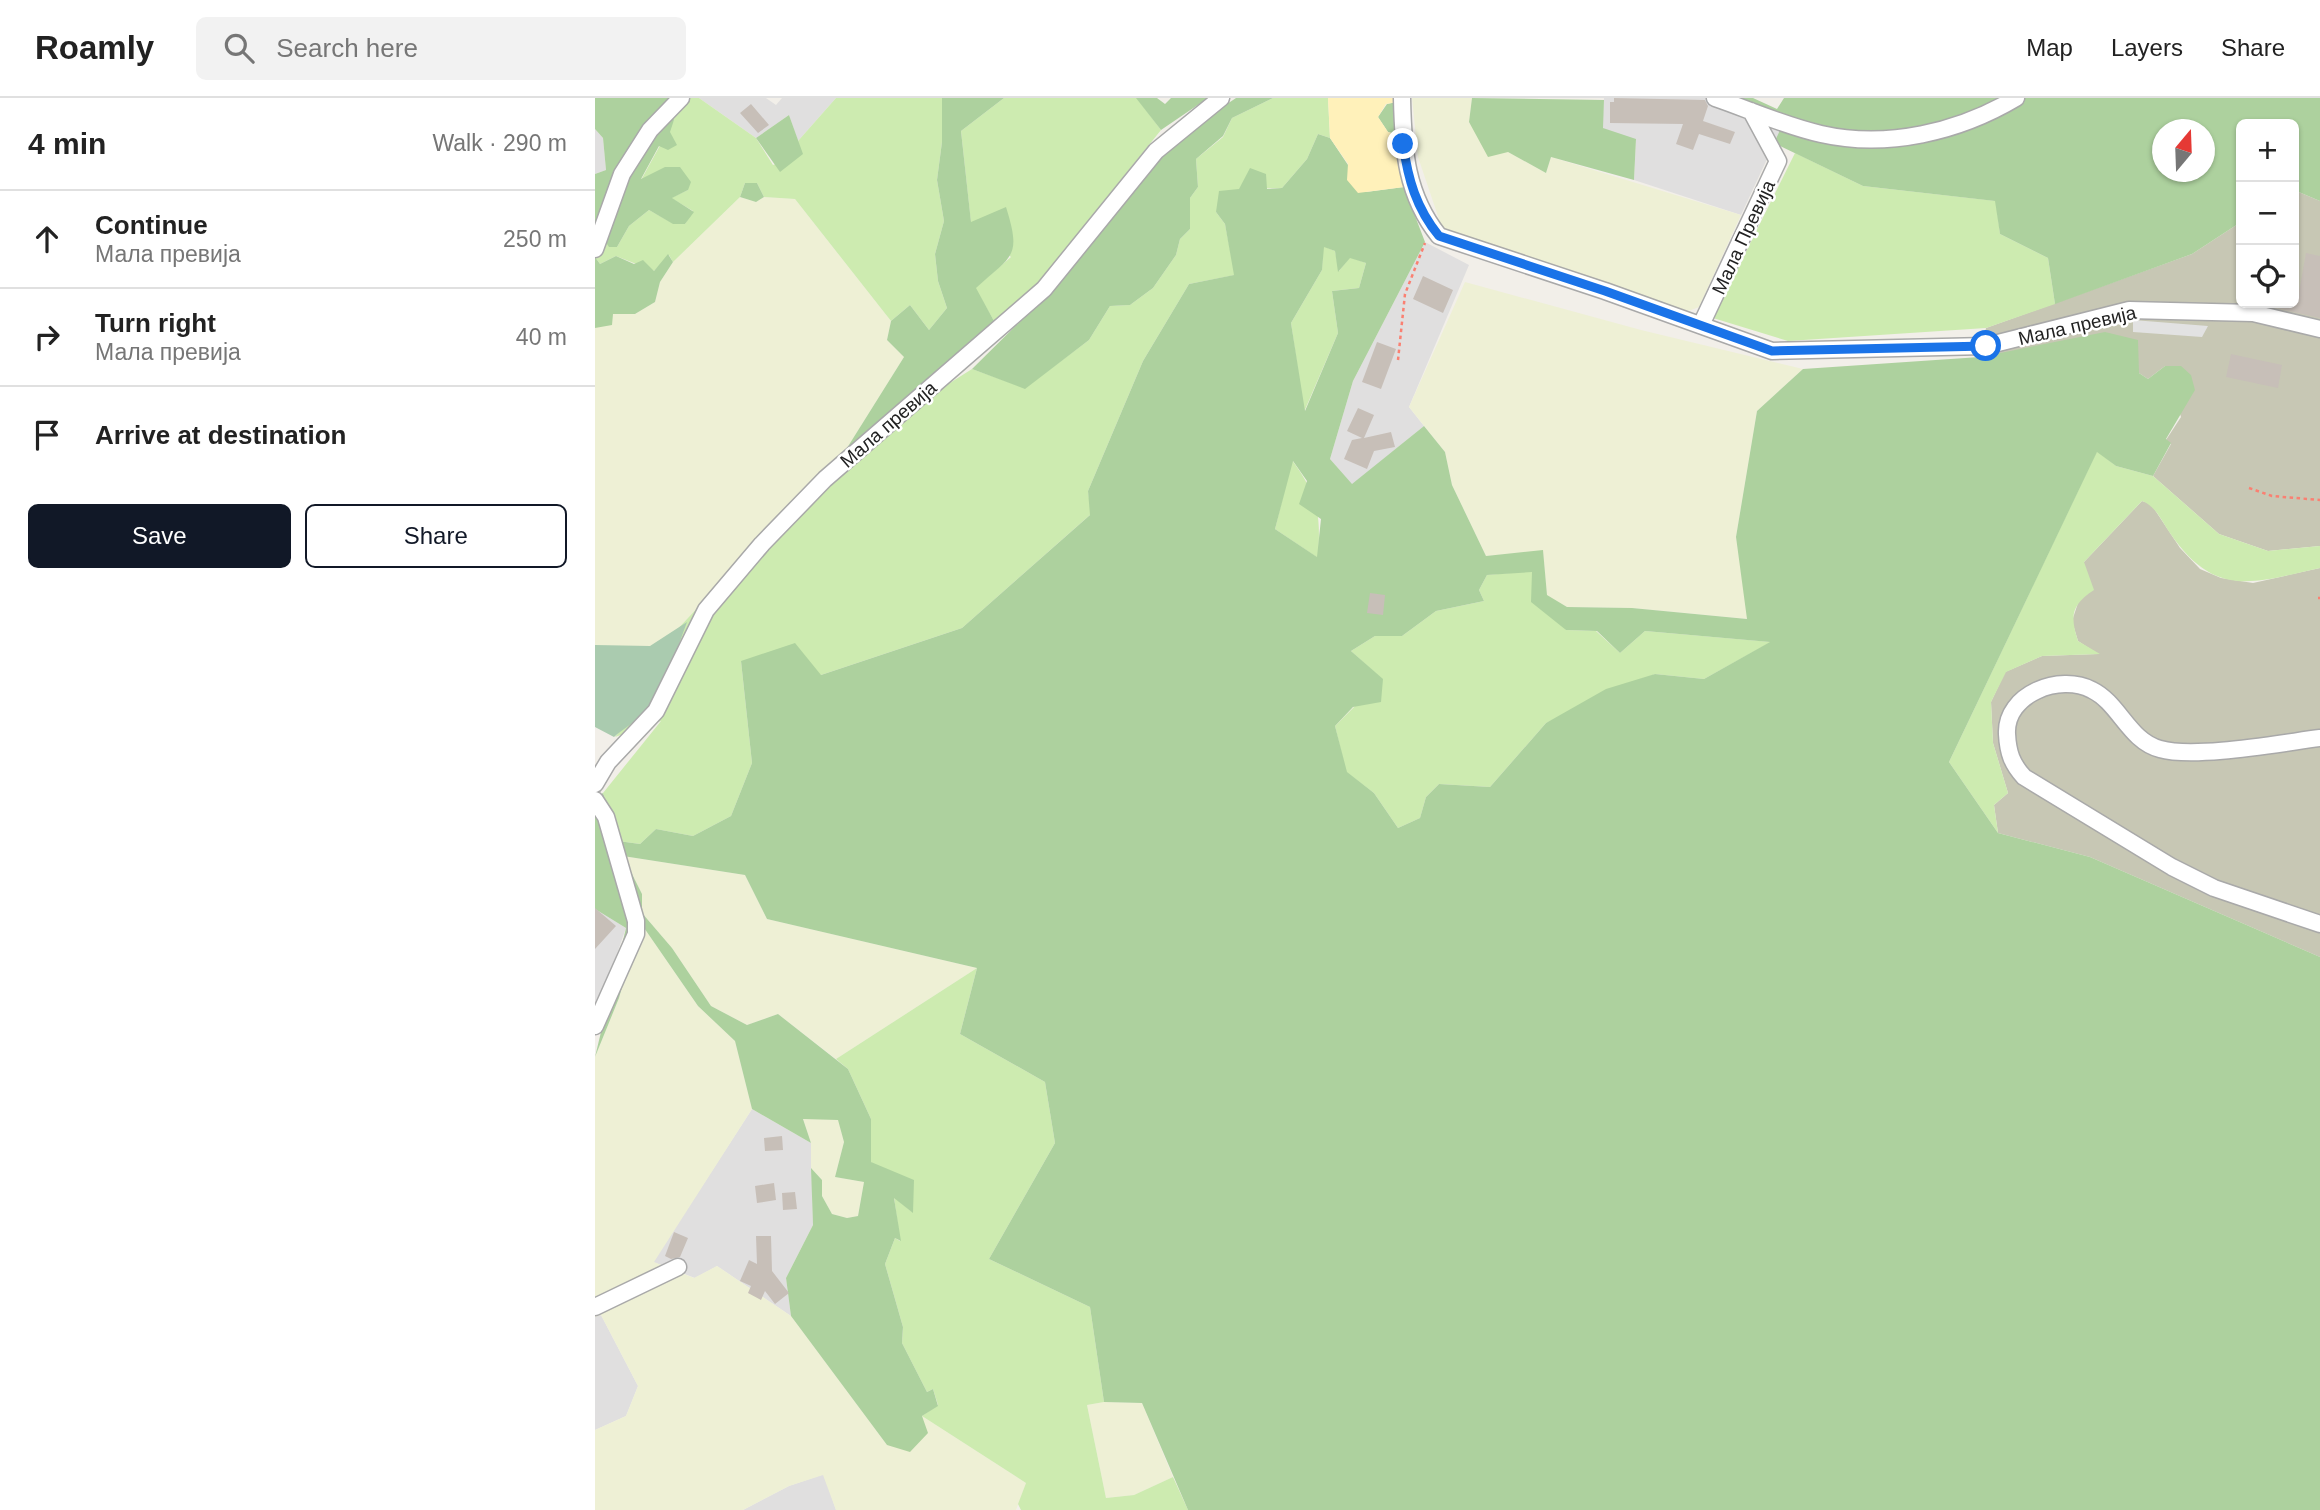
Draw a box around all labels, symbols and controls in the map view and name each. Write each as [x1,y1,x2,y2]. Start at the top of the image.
search box [196,17,686,80]
text: Roamly [35,29,154,66]
icon: search [220,29,258,67]
text: Search here [276,33,418,63]
text: Map [2026,34,2073,61]
text: Layers [2111,34,2183,61]
text: Share [2221,34,2285,61]
north arrow [2152,119,2215,182]
map controls [2236,119,2299,308]
button: + [2236,119,2299,182]
text: 4 min [28,127,106,160]
route end [1387,128,1418,159]
text: Walk · 290 m [432,130,567,156]
street label: Мала Превија [1708,176,1779,298]
button: − [2236,182,2299,245]
text: Continue [95,210,208,240]
icon: ahead [28,220,66,258]
text: 250 m [503,226,567,252]
text: Мала превија [95,241,241,267]
button: locate [2236,245,2299,308]
street label: Мала превија [2016,302,2139,349]
text: Turn right [95,308,216,338]
icon: right [28,318,66,356]
text: 40 m [516,324,567,350]
route start [1970,330,2001,361]
text: Мала превија [95,339,241,365]
street label: Мала превија [836,377,941,472]
icon: arrive [28,416,66,454]
text: Arrive at destination [95,420,346,450]
button: Save [28,504,291,568]
button: Share [305,504,567,568]

